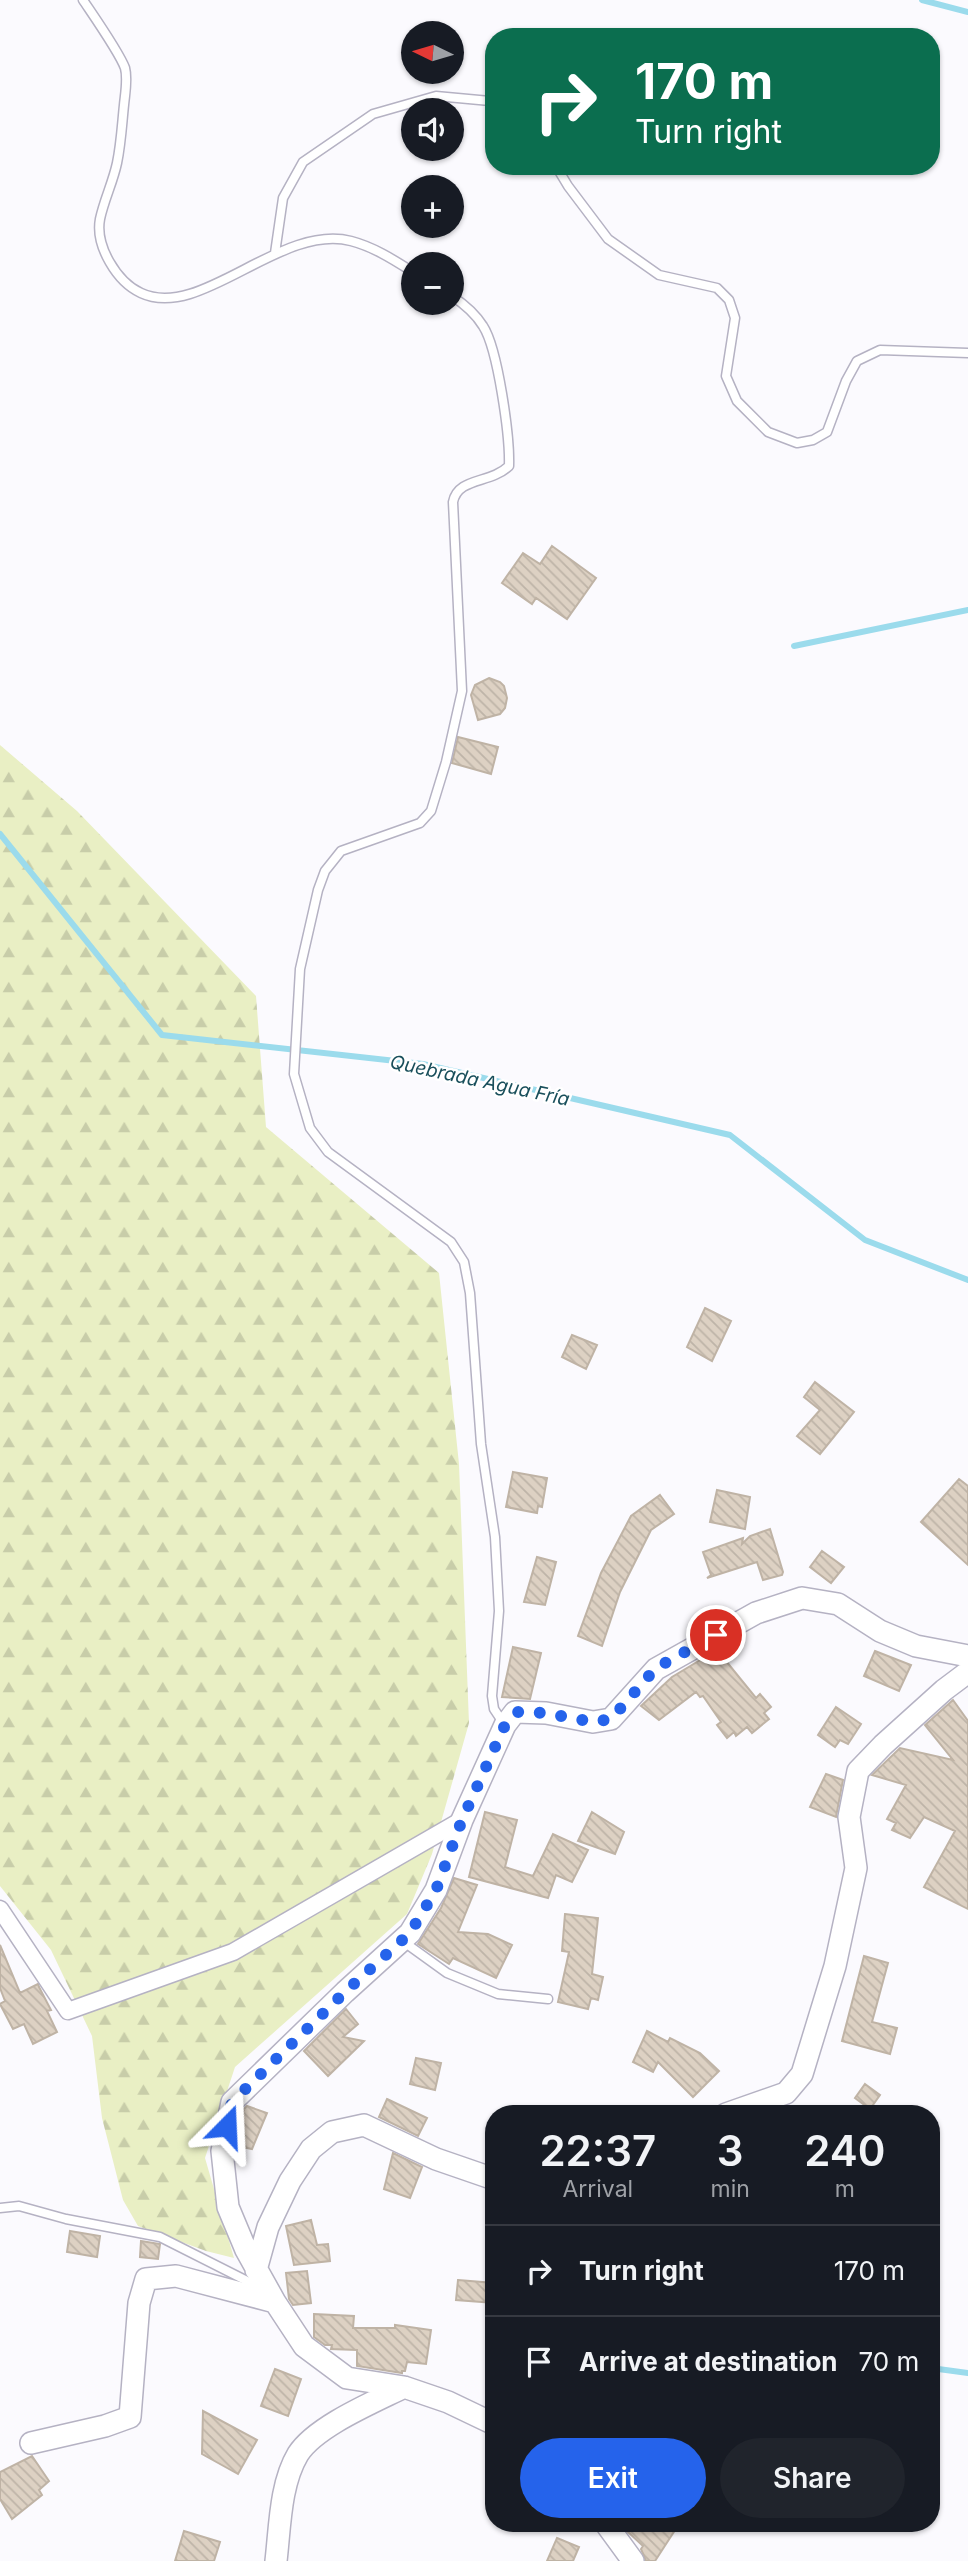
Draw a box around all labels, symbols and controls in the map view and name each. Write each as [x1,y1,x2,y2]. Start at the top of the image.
north arrow [401,21,464,84]
map controls [401,21,464,315]
text: 170 m [635,52,773,111]
icon: right [520,56,611,147]
button: sound [401,98,464,161]
text: Turn right [635,112,782,151]
button: + [401,175,464,238]
button: − [401,252,464,315]
water label: Quebrada Agua Fría [388,1050,572,1111]
pin [686,1605,746,1665]
icon: arrive [697,1616,735,1654]
position arrow [190,2089,264,2163]
text: 22:37 [539,2125,656,2176]
text: 3 [717,2125,744,2176]
text: 240 [804,2125,886,2176]
text: Arrival [562,2175,633,2203]
text: min [711,2175,750,2203]
text: m [835,2175,855,2203]
icon: right [520,2252,558,2290]
text: Turn right [579,2255,704,2286]
text: 170 m [834,2255,905,2286]
icon: arrive [520,2343,558,2381]
text: Arrive at destination [579,2346,838,2377]
text: 70 m [859,2346,919,2377]
button: Exit [520,2438,706,2518]
button: Share [720,2438,905,2518]

